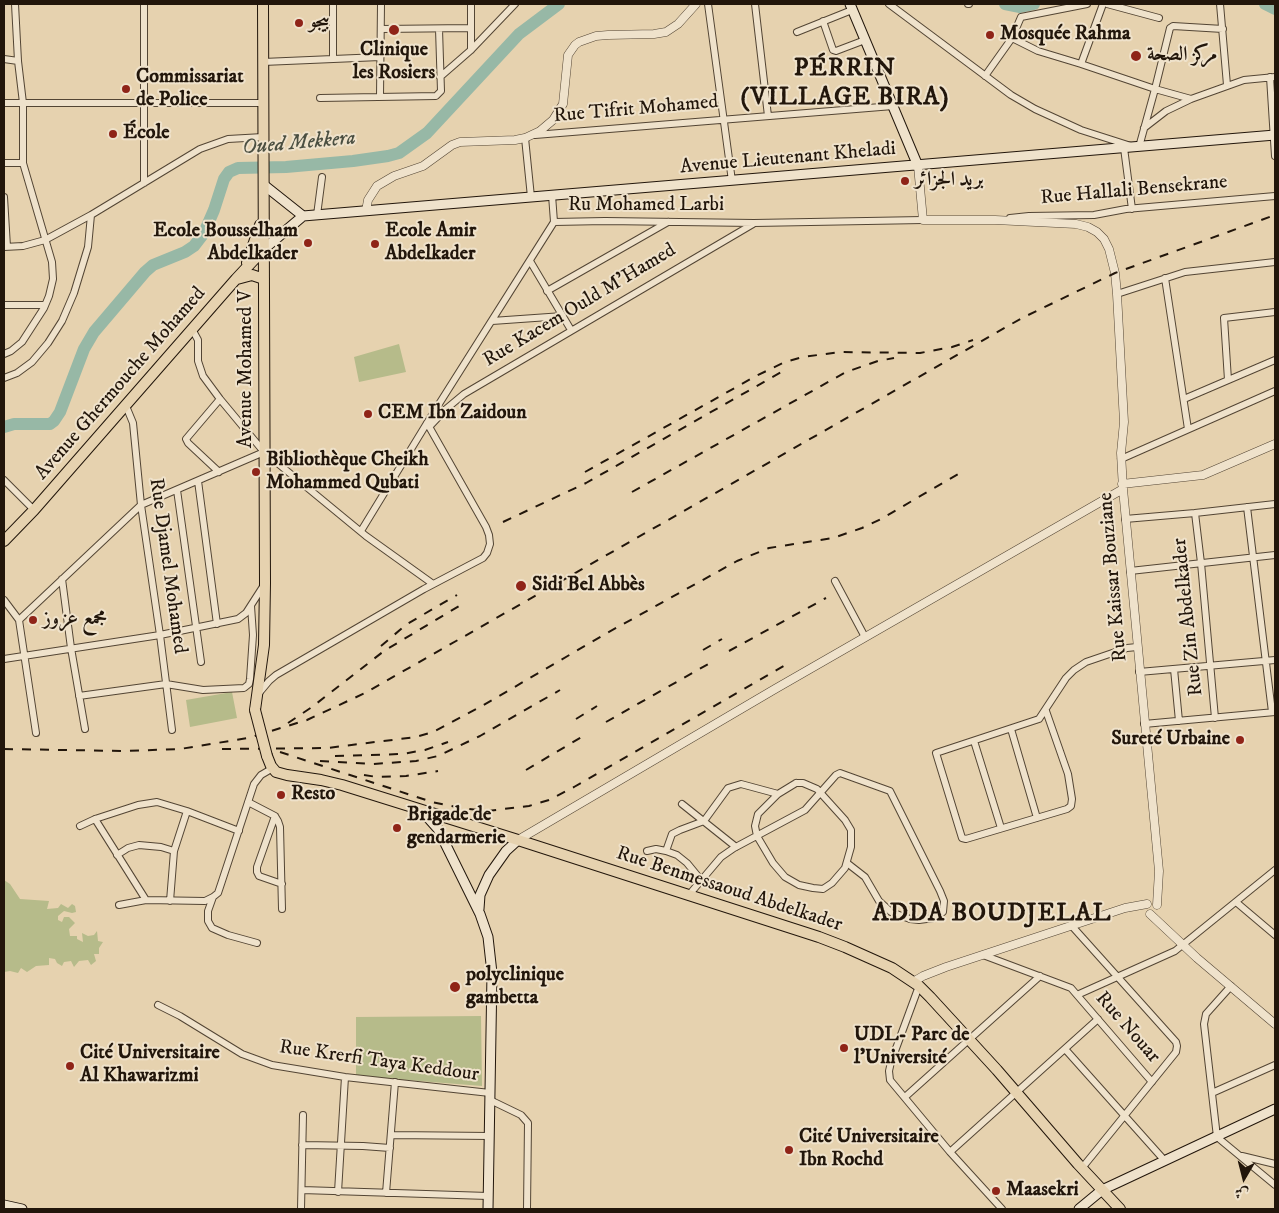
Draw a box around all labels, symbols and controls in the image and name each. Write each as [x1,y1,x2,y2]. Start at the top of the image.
place label: بيجو [309,11,329,35]
marker: بيجو [293,17,305,29]
marker: Clinique les Rosiers [387,23,401,37]
place label: Mosquée Rahma [1000,23,1131,47]
marker: Mosquée Rahma [984,29,996,41]
place label: Clinique les Rosiers [353,39,435,86]
place label: مركز الصحة [1147,44,1217,68]
marker: مركز الصحة [1129,49,1143,63]
district label: PÉRRIN (VILLAGE BIRA) [739,55,951,114]
place label: Commissariat de Police [136,66,244,113]
marker: Commissariat de Police [120,83,132,95]
street label: Rue Tifrit Mohamed [553,91,719,129]
place label: École [123,122,170,146]
water label: Oued Mekkera [241,126,357,162]
marker: École [107,128,119,140]
street label: Avenue Lieutenant Kheladi [679,138,897,180]
place label: بريد الجزائر [915,169,984,193]
street label: Rue Hallali Bensekrane [1039,171,1229,211]
marker: بريد الجزائر [899,175,911,187]
street label: Ru Mohamed Larbi [568,194,724,218]
place label: Ecole Bousselham Abdelkader [153,220,298,267]
place label: Ecole Amir Abdelkader [385,220,476,267]
marker: Ecole Bousselham Abdelkader [302,237,314,249]
marker: Ecole Amir Abdelkader [369,238,381,250]
street label: Rue Kacem Ould M'Hamed [479,239,681,373]
street label: Avenue Ghermouche Mohamed [31,283,211,485]
street label: Avenue Mohamed V [235,290,259,448]
place label: CEM Ibn Zaidoun [378,402,527,426]
marker: CEM Ibn Zaidoun [362,408,374,420]
place label: Bibliothèque Cheikh Mohammed Qubati [266,449,429,496]
marker: Bibliothèque Cheikh Mohammed Qubati [250,466,262,478]
street label: Rue Djamel Mohamed [143,477,191,655]
street label: Rue Kaissar Bouziane [1095,491,1133,663]
street label: Rue Zin Abdelkader [1169,537,1209,697]
place label: Sidi Bel Abbès [532,574,645,598]
marker: Sidi Bel Abbès [514,579,528,593]
place label: مجمع عزوز [43,608,107,632]
marker: مجمع عزوز [27,614,39,626]
place label: Sureté Urbaine [1111,728,1230,752]
marker: Sureté Urbaine [1234,734,1246,746]
place label: Resto [291,783,335,807]
marker: Resto [275,789,287,801]
place label: Brigade de gendarmerie [407,804,505,851]
marker: Brigade de gendarmerie [391,822,403,834]
street label: Rue Benmessaoud Abdelkader [613,842,845,938]
district label: ADDA BOUDJELAL [871,900,1113,930]
place label: polyclinique gambetta [466,964,564,1011]
marker: polyclinique gambetta [448,980,462,994]
street label: Rue Nouar [1089,987,1165,1069]
place label: UDL- Parc de l'Université [854,1024,970,1071]
street label: Rue Krerfi Taya Keddour [278,1036,480,1088]
place label: Cité Universitaire Al Khawarizmi [80,1042,220,1089]
marker: UDL- Parc de l'Université [838,1042,850,1054]
marker: Cité Universitaire Al Khawarizmi [64,1060,76,1072]
place label: Cité Universitaire Ibn Rochd [799,1126,939,1173]
marker: Cité Universitaire Ibn Rochd [783,1144,795,1156]
north arrow [1219,1153,1269,1203]
place label: Maasekri [1006,1179,1079,1203]
text: ش [1234,1183,1250,1203]
marker: Maasekri [990,1185,1002,1197]

